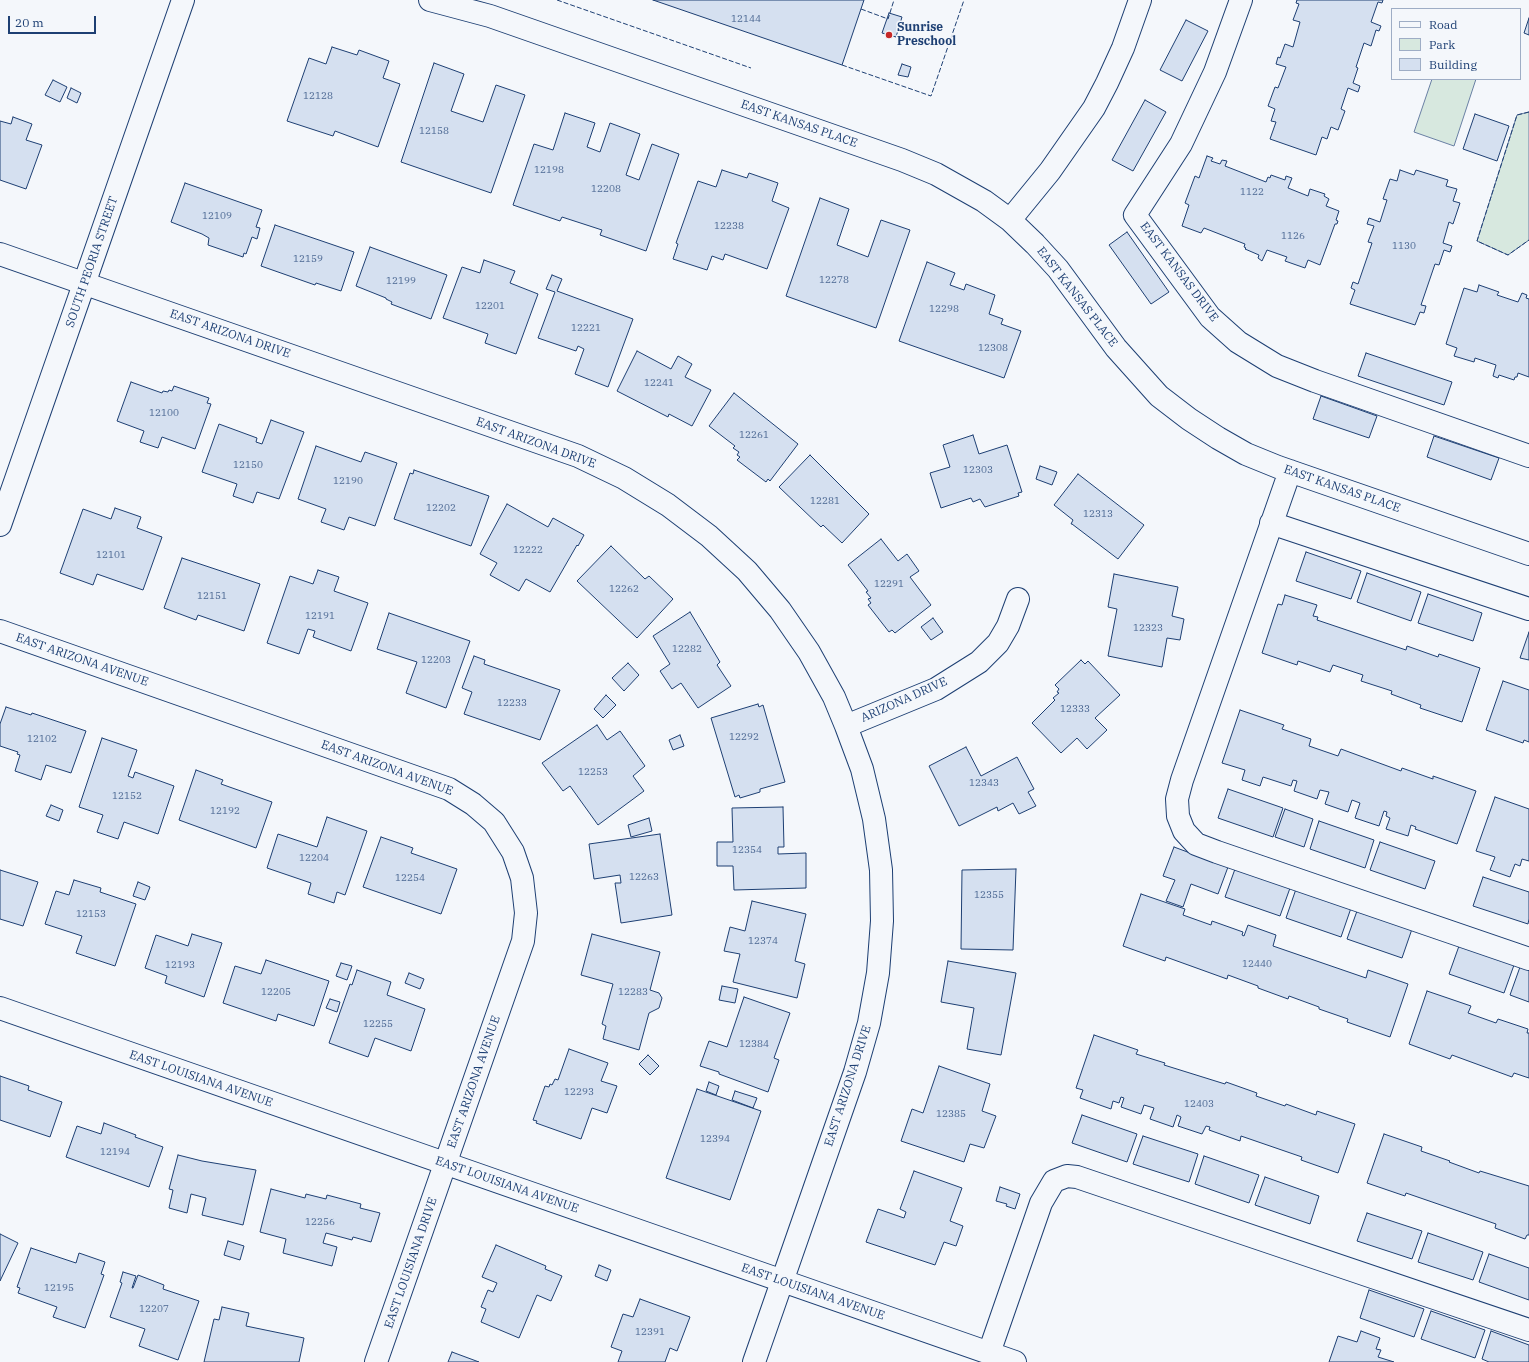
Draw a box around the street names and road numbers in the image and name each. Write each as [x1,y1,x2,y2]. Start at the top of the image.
street label: EAST KANSAS PLACE [739,97,859,151]
street label: SOUTH PEORIA STREET [63,195,121,329]
street label: EAST KANSAS DRIVE [1137,219,1221,325]
street label: EAST KANSAS PLACE [1034,244,1120,350]
street label: EAST ARIZONA DRIVE [168,307,292,361]
street label: EAST ARIZONA DRIVE [474,415,598,471]
street label: EAST KANSAS PLACE [1282,462,1402,516]
street label: EAST ARIZONA AVENUE [14,631,150,689]
street label: ARIZONA DRIVE [859,674,949,726]
street label: EAST ARIZONA AVENUE [319,737,455,799]
street label: EAST ARIZONA AVENUE [445,1014,503,1150]
street label: EAST ARIZONA DRIVE [822,1024,874,1148]
street label: EAST LOUISIANA AVENUE [127,1048,275,1110]
street label: EAST LOUISIANA AVENUE [433,1154,581,1216]
street label: EAST LOUISIANA DRIVE [382,1195,440,1331]
street label: EAST LOUISIANA AVENUE [739,1261,887,1323]

